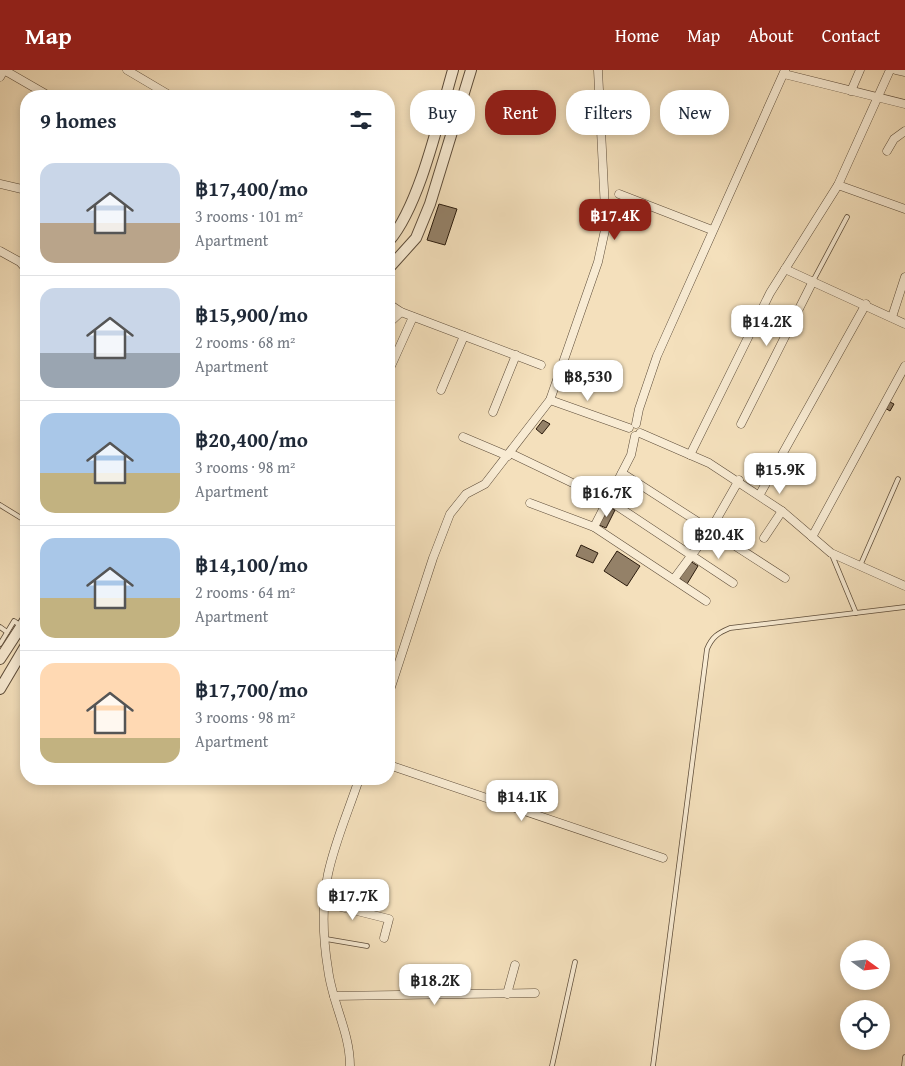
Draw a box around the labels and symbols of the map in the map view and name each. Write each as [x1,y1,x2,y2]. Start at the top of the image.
pin: ฿17.4K [574,198,656,241]
pin: ฿14.2K [726,304,808,347]
pin: ฿8,530 [547,360,629,402]
pin: ฿15.9K [739,452,821,495]
pin: ฿16.7K [566,476,648,518]
pin: ฿20.4K [678,518,760,560]
pin: ฿14.1K [481,780,563,822]
pin: ฿17.7K [312,878,394,921]
north arrow [840,940,890,990]
pin: ฿18.2K [394,964,476,1006]

